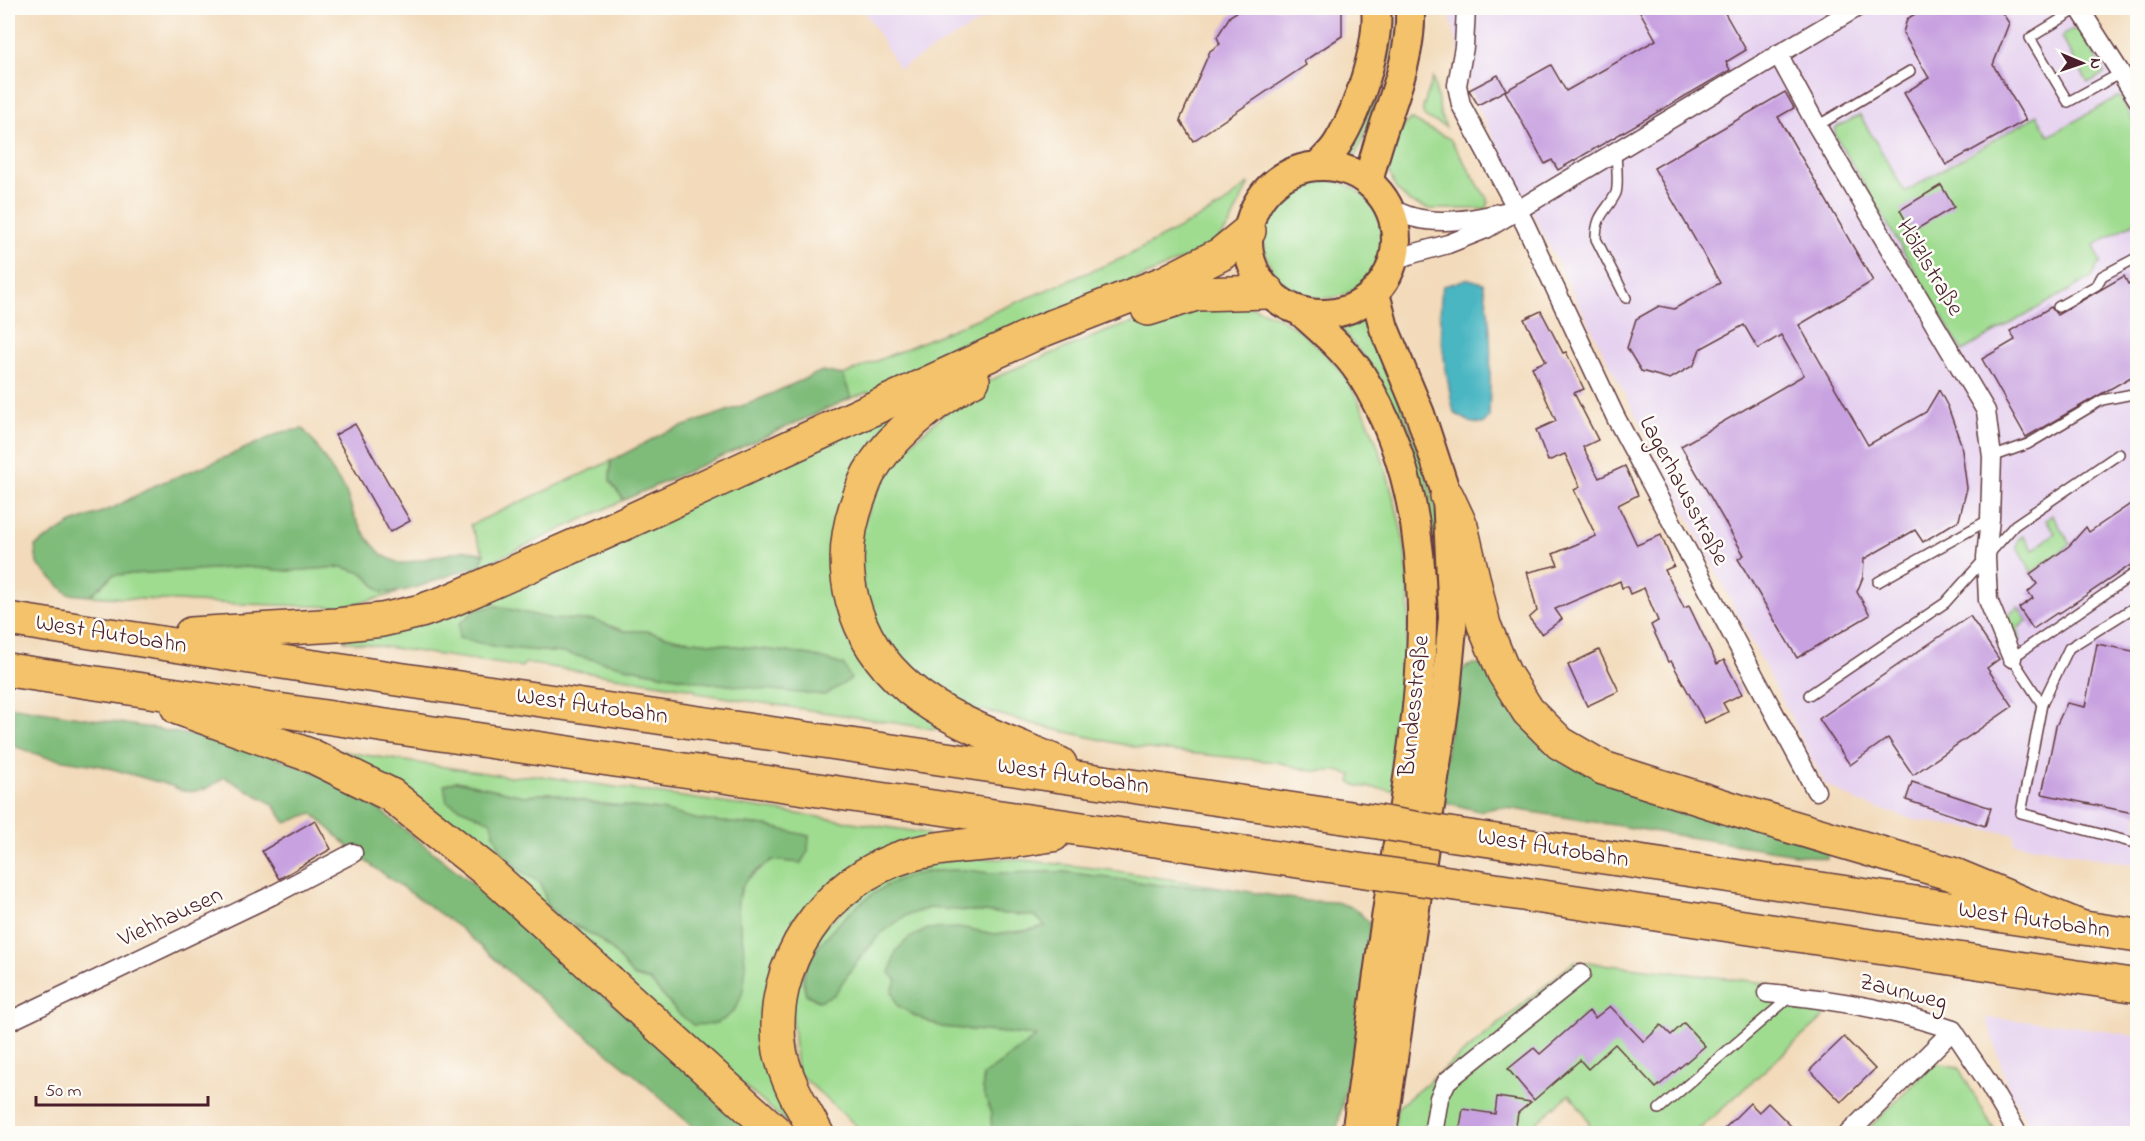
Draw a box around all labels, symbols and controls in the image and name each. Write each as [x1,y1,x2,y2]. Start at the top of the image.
north arrow [2052,33,2112,93]
text: N [2083,58,2107,69]
street label: Hölzlstraße [1886,213,1972,323]
street label: Lagerhausstraße [1629,410,1737,572]
street label: West Autobahn [33,606,189,664]
street label: Bundesstraße [1390,633,1440,779]
street label: West Autobahn [514,679,670,735]
street label: West Autobahn [995,749,1151,805]
street label: West Autobahn [1475,820,1631,878]
street label: Viehhausen [112,879,229,958]
street label: West Autobahn [1956,893,2112,949]
street label: Zaunweg [1855,965,1951,1021]
scale bar [36,1069,208,1107]
text: 50 m [45,1079,82,1105]

